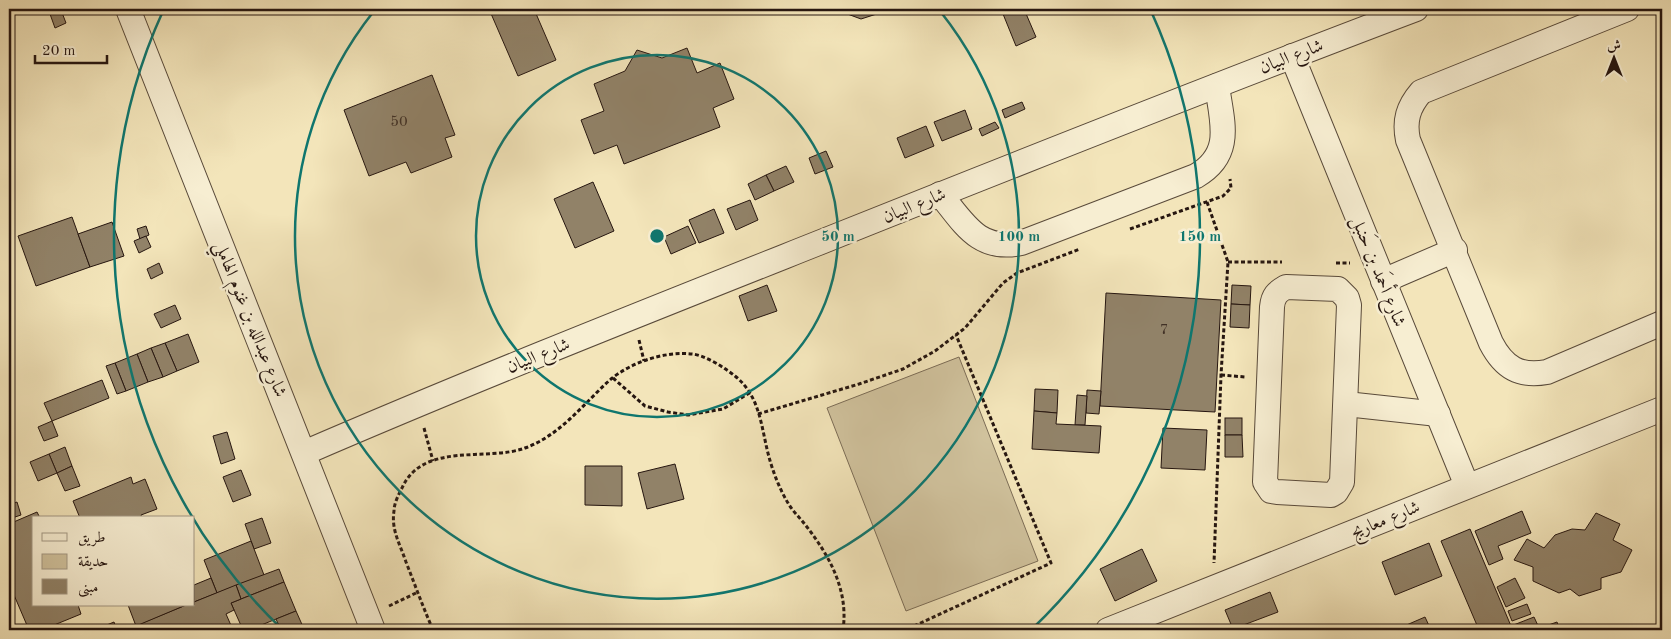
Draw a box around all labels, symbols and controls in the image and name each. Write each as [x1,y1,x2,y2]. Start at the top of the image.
scale bar [35,32,108,64]
north arrow [1588,32,1638,82]
street label: شارع البيان [1257,37,1327,82]
text: ش [1607,39,1621,53]
text: 20 m [42,44,76,59]
house number: 50 [390,115,408,130]
street label: شارع البيان [880,185,950,231]
street label: شارع أحمَد بن حَنبل [1343,212,1413,331]
centre of rings [648,227,666,245]
text: 50 m [821,230,855,245]
text: 100 m [998,230,1040,245]
text: 150 m [1179,230,1221,245]
street label: شارع عبدالله بن غنوم الهاملي [204,239,290,402]
house number: 7 [1160,323,1168,338]
street label: شارع البيان [504,335,574,381]
street label: شارع معاريج [1348,498,1425,547]
legend [32,516,195,606]
text: طريق [78,531,105,547]
text: حديقة [78,555,108,570]
text: مبنى [78,581,98,598]

